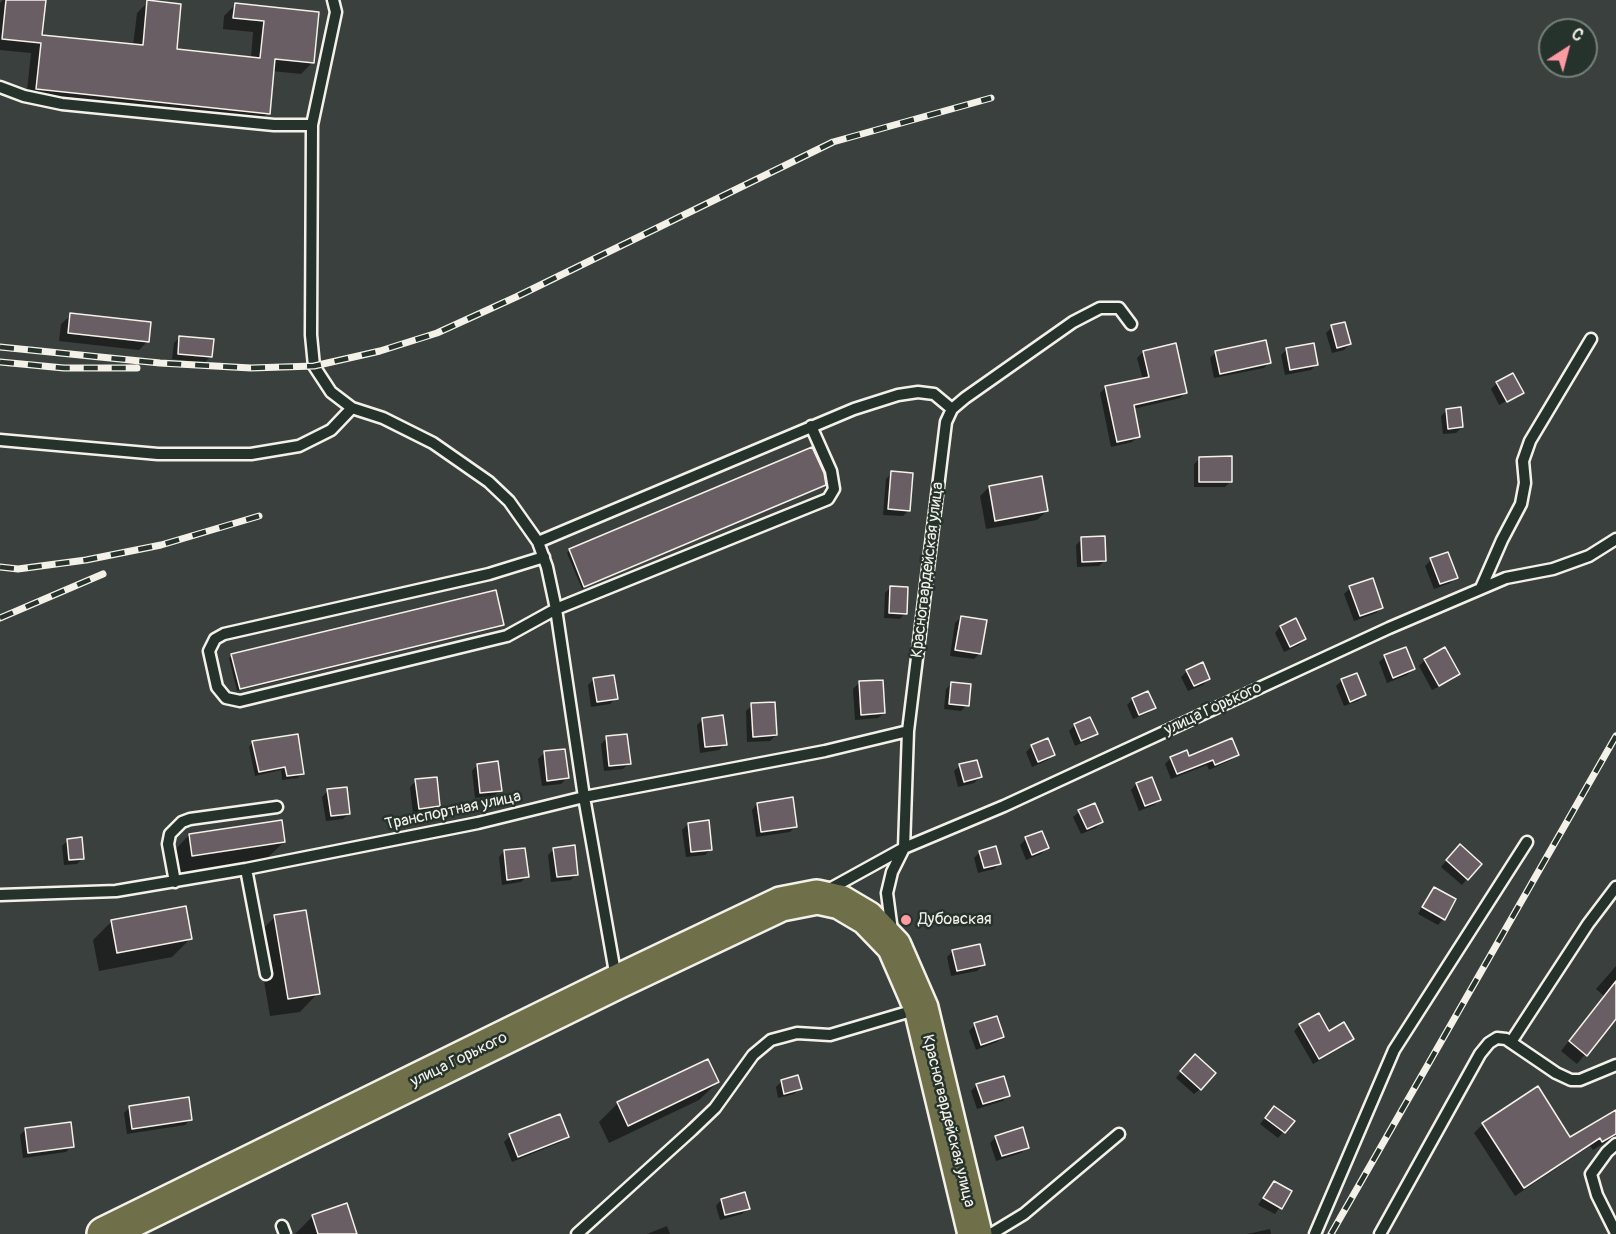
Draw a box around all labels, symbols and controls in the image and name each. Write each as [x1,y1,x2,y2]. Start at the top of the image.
north arrow [1538,18,1598,78]
text: С [1568,24,1587,46]
street label: Красногвардейская улица [908,481,948,659]
street label: улица Горького [1161,678,1265,740]
street label: Транспортная улица [383,787,523,835]
place label: Дубовская [918,910,991,930]
marker: Дубовская [899,913,913,927]
street label: улица Горького [407,1028,511,1092]
street label: Красногвардейская улица [917,1033,979,1209]

